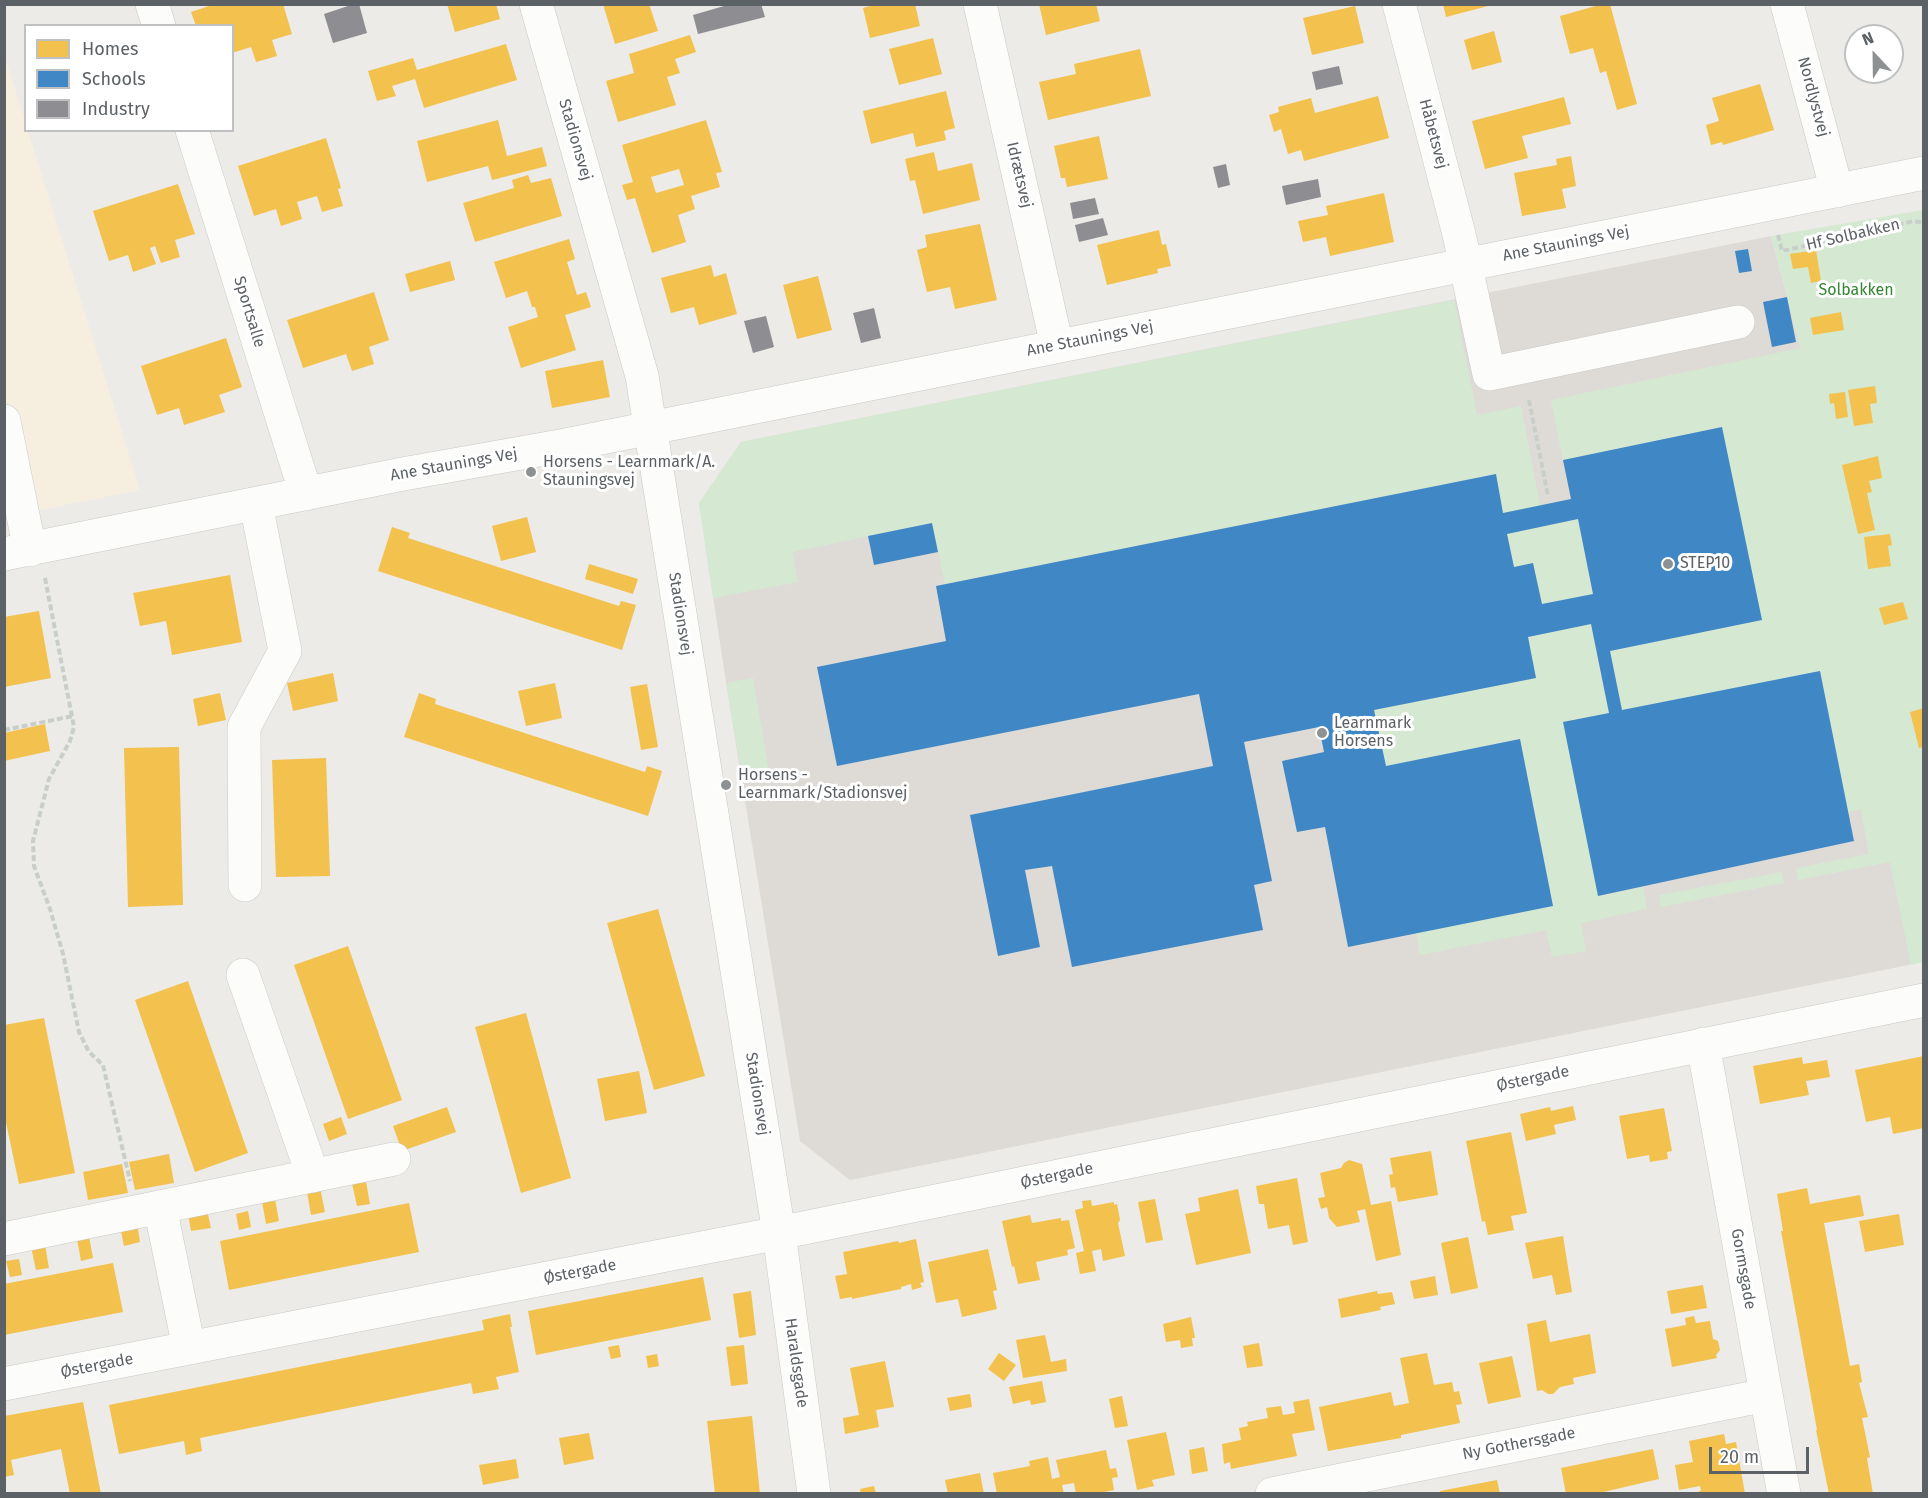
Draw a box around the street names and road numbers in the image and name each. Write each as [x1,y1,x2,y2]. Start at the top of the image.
street label: Nordlystvej [1793,55,1833,139]
street label: Stadionsvej [554,97,596,183]
street label: Håbetsvej [1414,97,1452,171]
street label: Idrætsvej [1002,140,1036,210]
street label: Hf Solbakken [1804,215,1902,255]
street label: Ane Staunings Vej [1501,222,1631,266]
street label: Sportsalle [229,274,269,350]
street label: Ane Staunings Vej [1025,317,1155,361]
street label: Ane Staunings Vej [389,444,519,486]
street label: Stadionsvej [664,571,696,657]
street label: Stadionsvej [741,1051,773,1137]
street label: Østergade [1495,1062,1571,1096]
street label: Østergade [1019,1159,1095,1193]
street label: Gormsgade [1726,1227,1760,1311]
street label: Østergade [542,1256,618,1288]
street label: Haraldsgade [780,1317,812,1409]
street label: Østergade [59,1350,135,1382]
street label: Ny Gothersgade [1461,1424,1577,1464]

